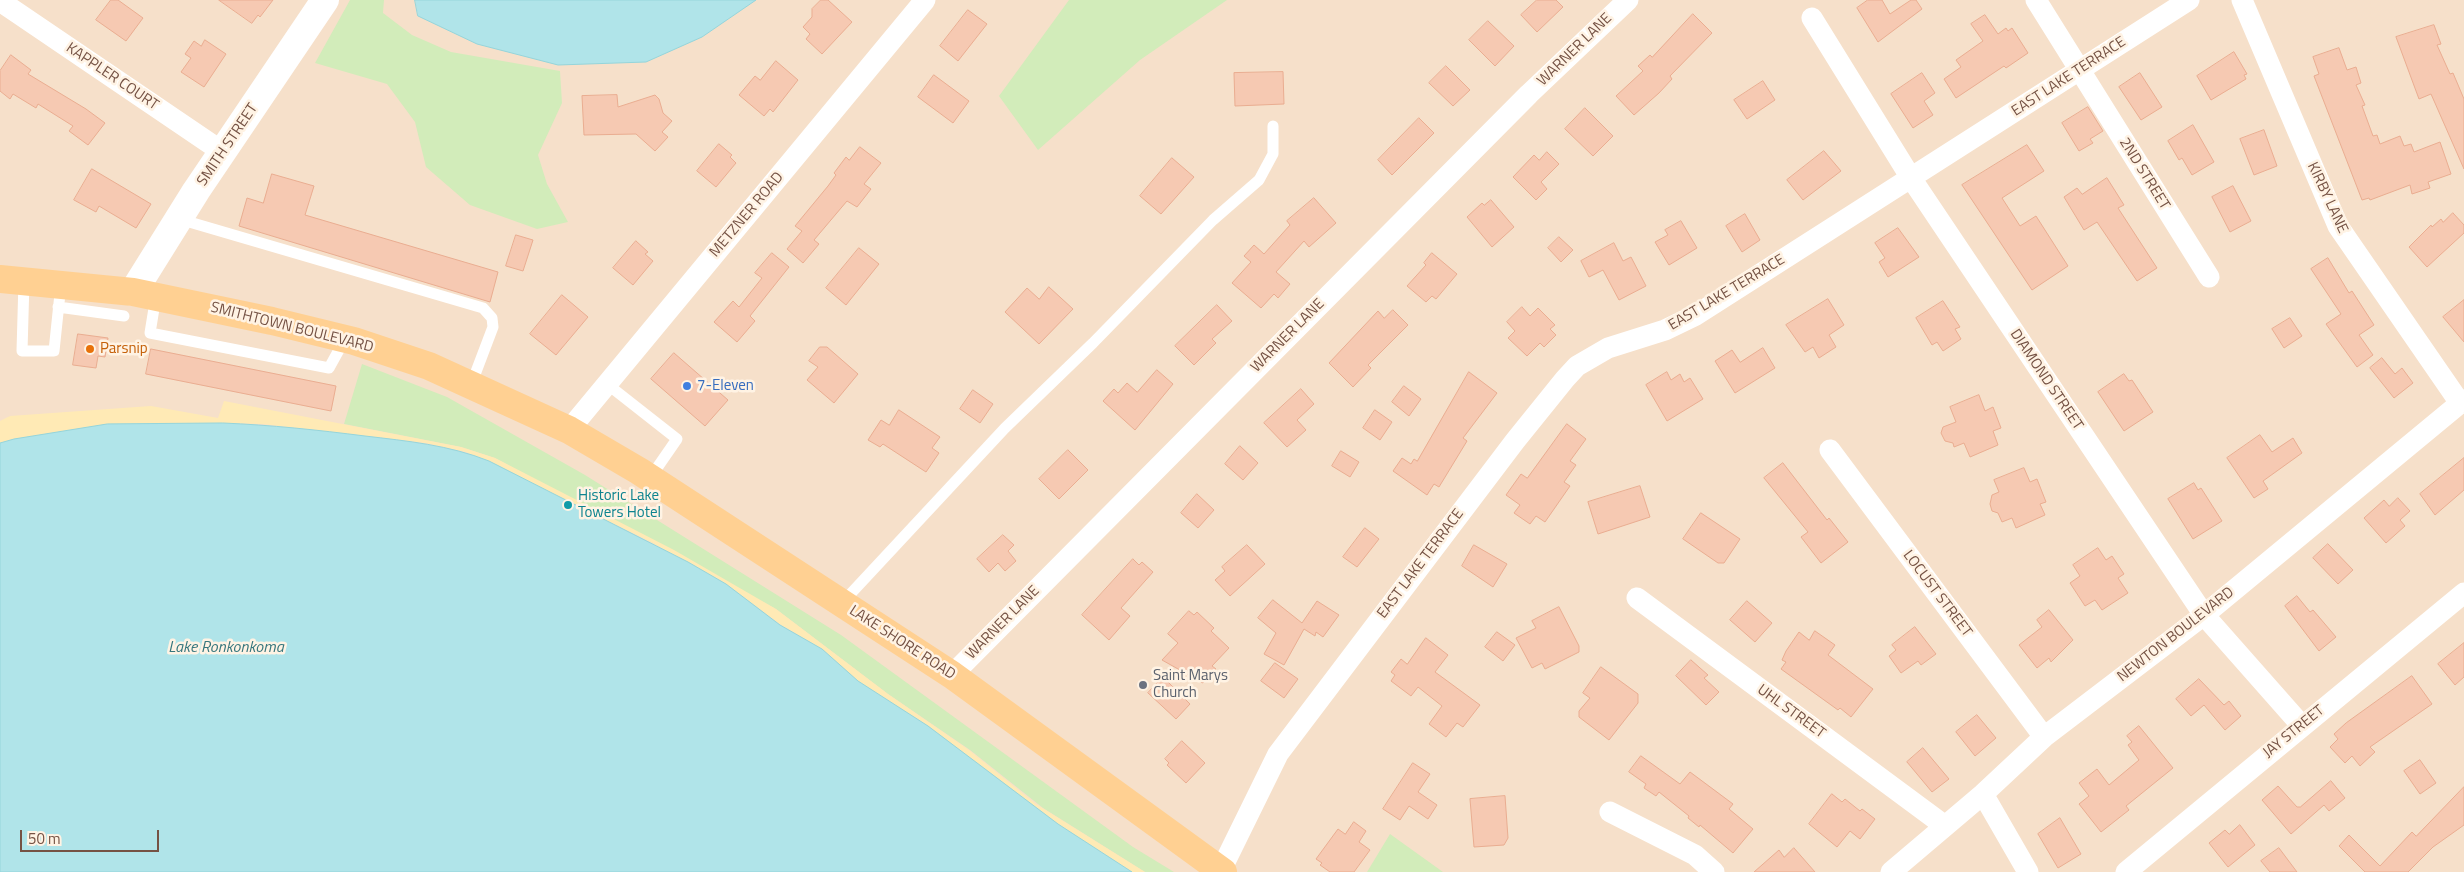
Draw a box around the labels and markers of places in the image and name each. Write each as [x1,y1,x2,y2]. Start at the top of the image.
place label: Parsnip [100,340,148,358]
marker: Parsnip [84,343,96,355]
place label: 7-Eleven [697,377,754,395]
marker: 7-Eleven [681,380,693,392]
place label: Historic Lake Towers Hotel [578,487,661,522]
marker: Historic Lake Towers Hotel [562,499,574,511]
place label: Saint Marys Church [1153,667,1228,702]
marker: Saint Marys Church [1137,679,1149,691]

